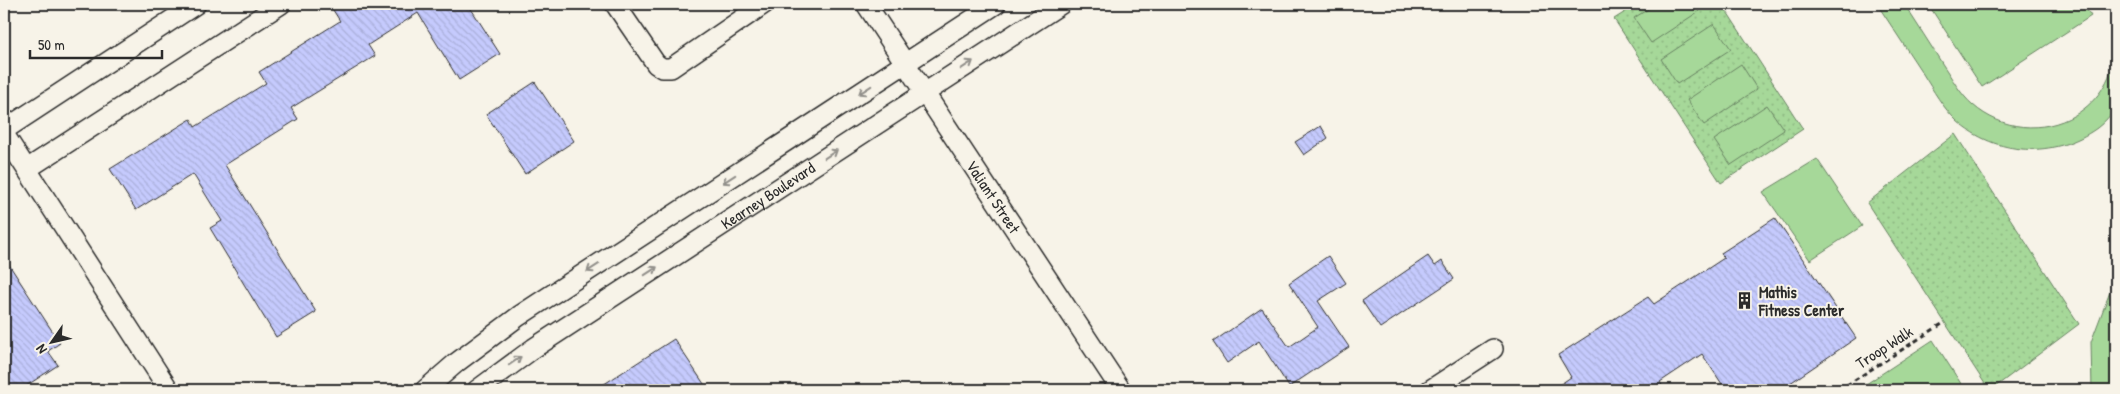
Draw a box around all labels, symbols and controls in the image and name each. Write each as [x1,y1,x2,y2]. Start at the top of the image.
scale bar [30,28,162,60]
text: 50 m [38,34,65,55]
one-way arrow [960,60,974,70]
one-way arrow [858,85,872,95]
one-way arrow [824,149,838,159]
street label: Valiant Street [961,156,1026,238]
street label: Kearney Boulevard [717,157,819,234]
one-way arrow [722,174,736,184]
one-way arrow [586,263,600,273]
one-way arrow [644,266,658,276]
place label: Mathis Fitness Center [1758,281,1845,321]
building icon: Mathis Fitness Center [1735,291,1755,311]
north arrow [28,316,78,366]
street label: Troop Walk [1851,320,1917,374]
text: N [31,341,51,358]
one-way arrow [508,356,522,366]

